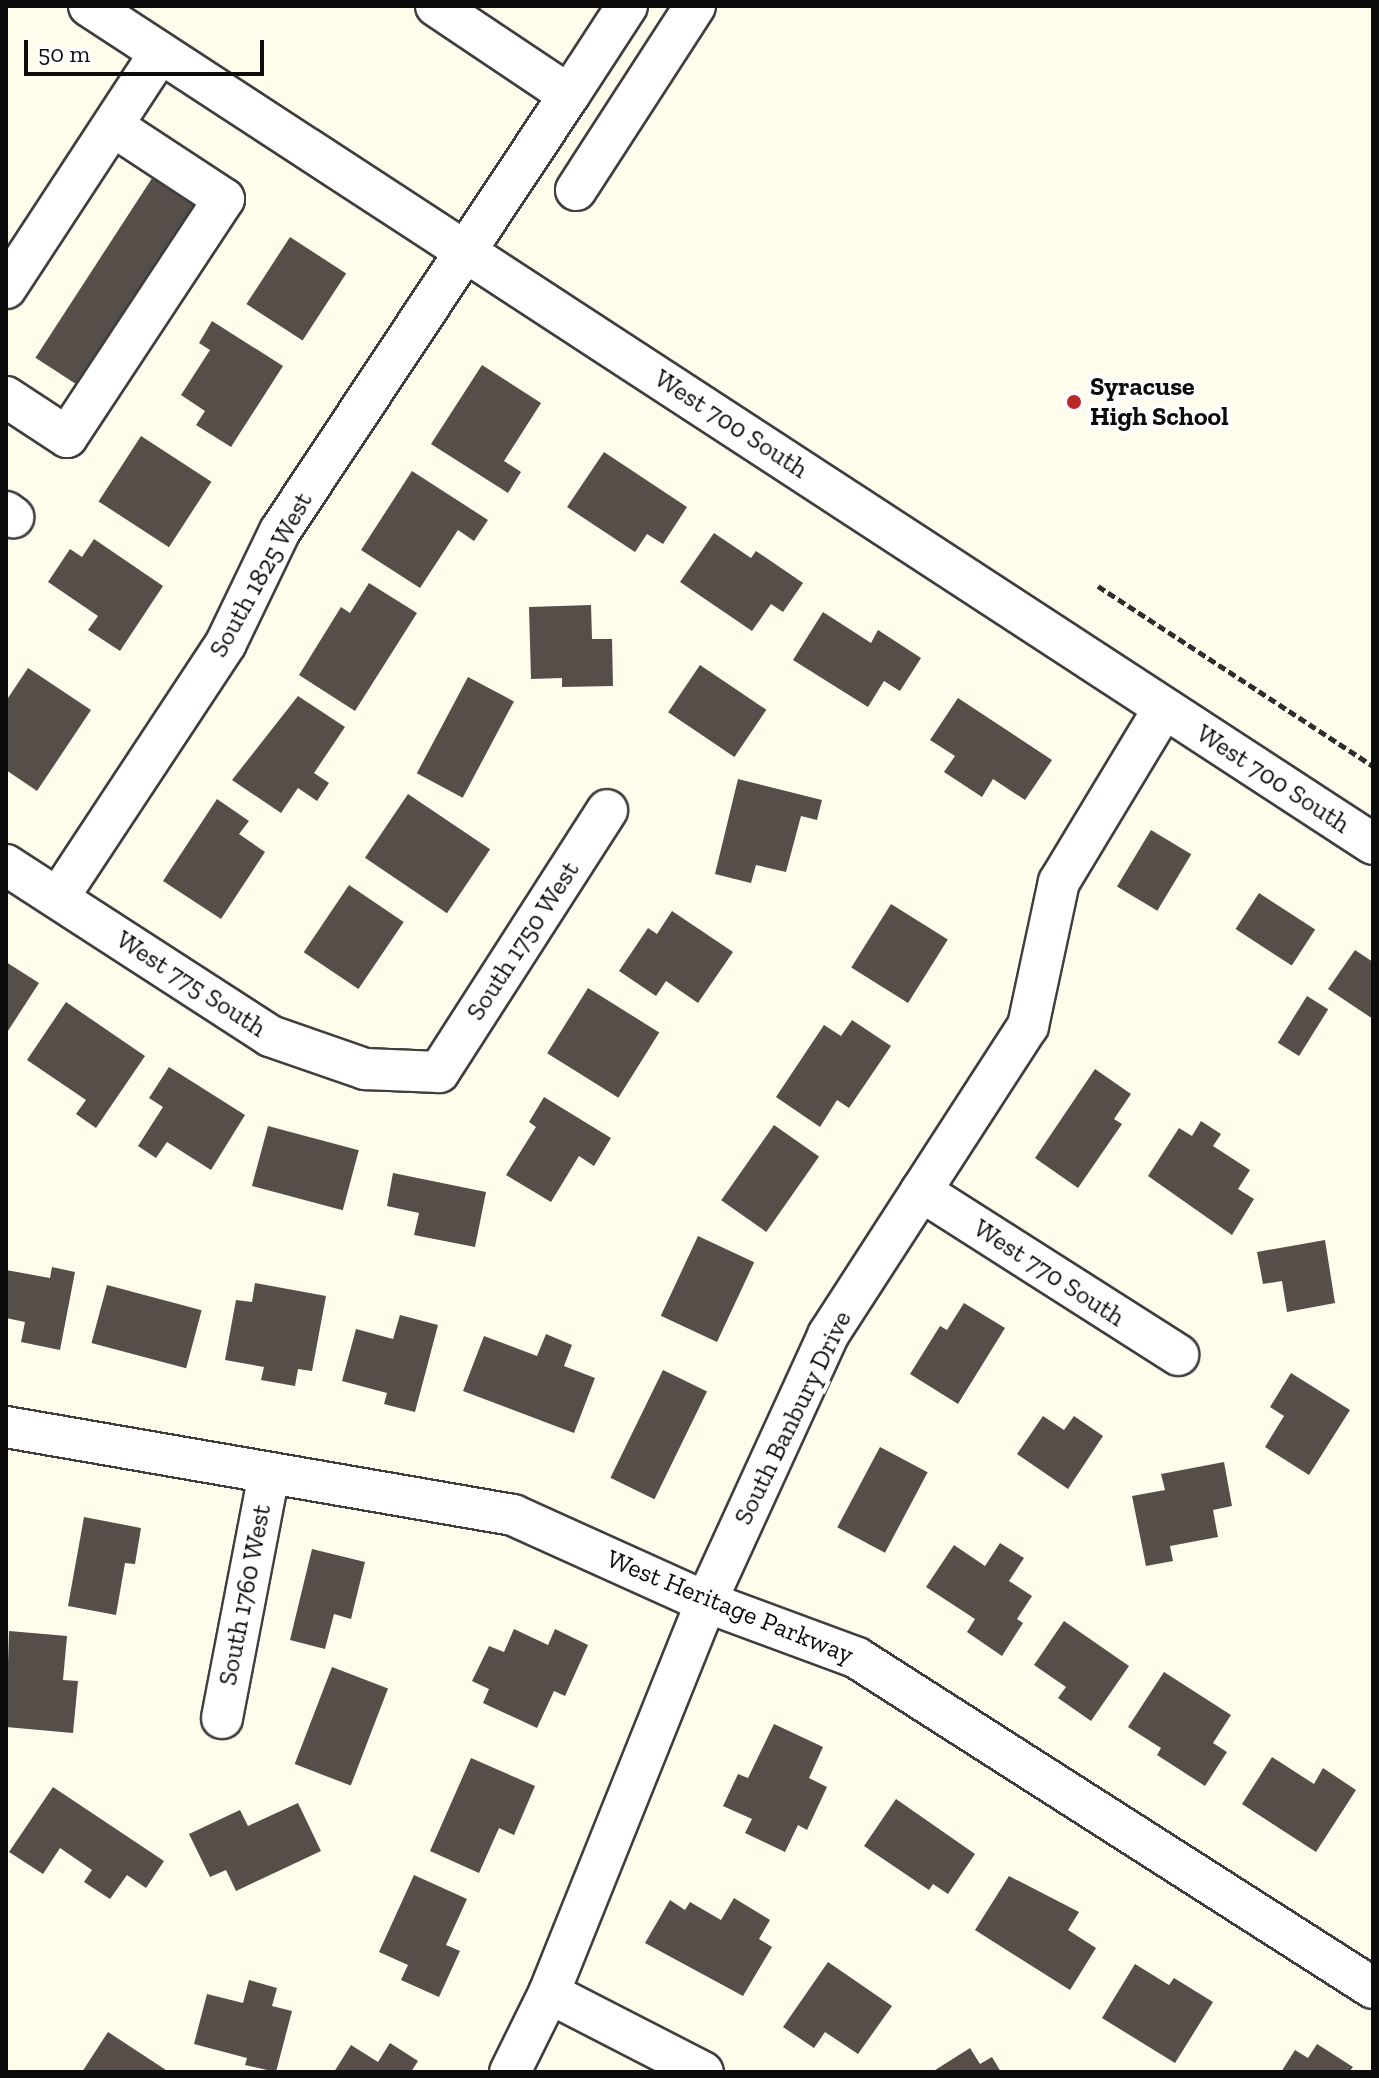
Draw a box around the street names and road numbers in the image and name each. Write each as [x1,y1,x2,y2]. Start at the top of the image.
street label: West 700 South [649,363,813,485]
street label: South 1825 West [203,487,319,663]
street label: West 700 South [1191,718,1355,840]
street label: South 1750 West [460,855,586,1027]
street label: West 775 South [110,924,272,1044]
street label: West 770 South [968,1213,1130,1333]
street label: South Banbury Drive [728,1306,858,1530]
street label: South 1760 West [212,1501,278,1689]
street label: West Heritage Parkway [602,1543,858,1671]

